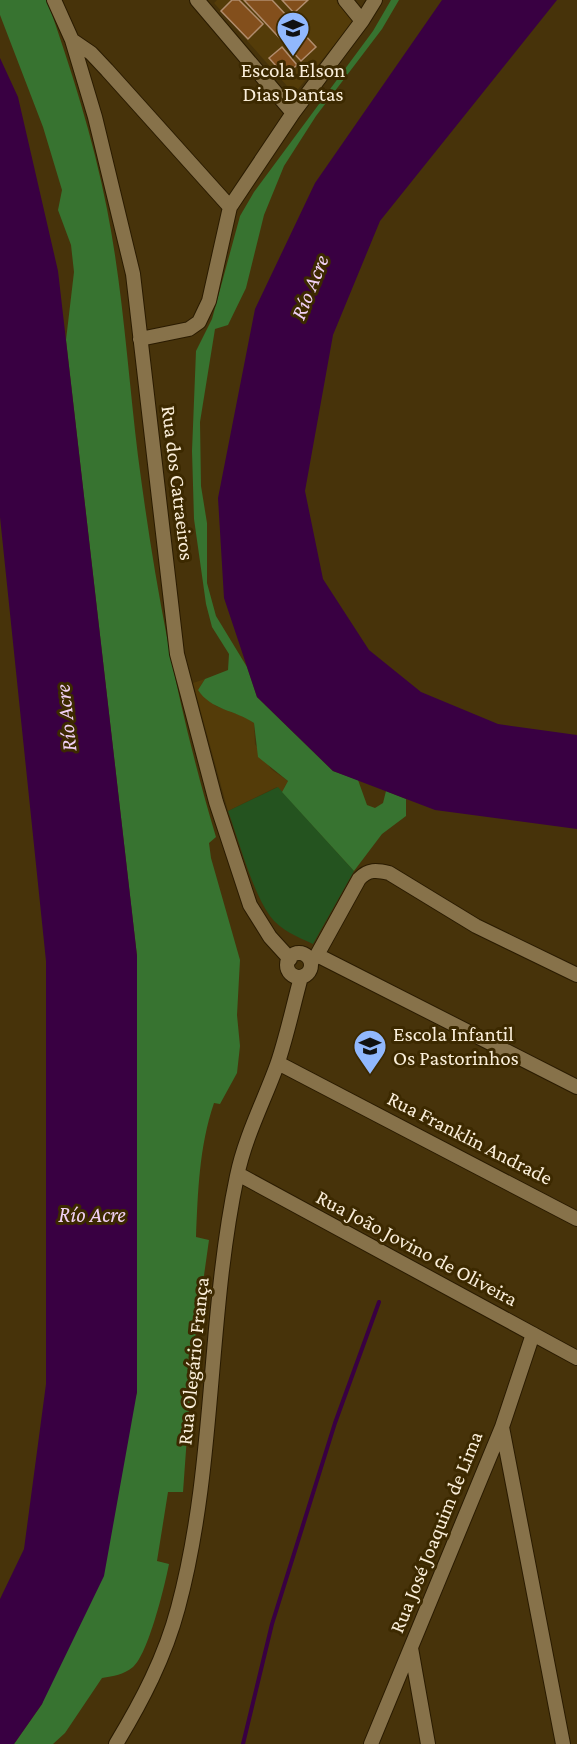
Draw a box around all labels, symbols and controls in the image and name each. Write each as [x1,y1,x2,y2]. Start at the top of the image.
school or university icon: Escola Elson Dias Dantas [275,10,311,57]
place label: Escola Elson Dias Dantas [241,58,345,106]
water label: Río Acre [285,251,334,323]
street label: Rua dos Catraeiros [157,404,199,562]
water label: Río Acre [49,682,81,753]
place label: Escola Infantil Os Pastorinhos [393,1022,519,1070]
school or university icon: Escola Infantil Os Pastorinhos [352,1028,388,1075]
street label: Rua Franklin Andrade [383,1086,557,1190]
street label: Rua João Jovino de Oliveira [312,1185,522,1311]
water label: Río Acre [58,1202,126,1227]
street label: Rua Olegário França [172,1276,214,1446]
street label: Rua José Joaquim de Lima [384,1427,488,1636]

